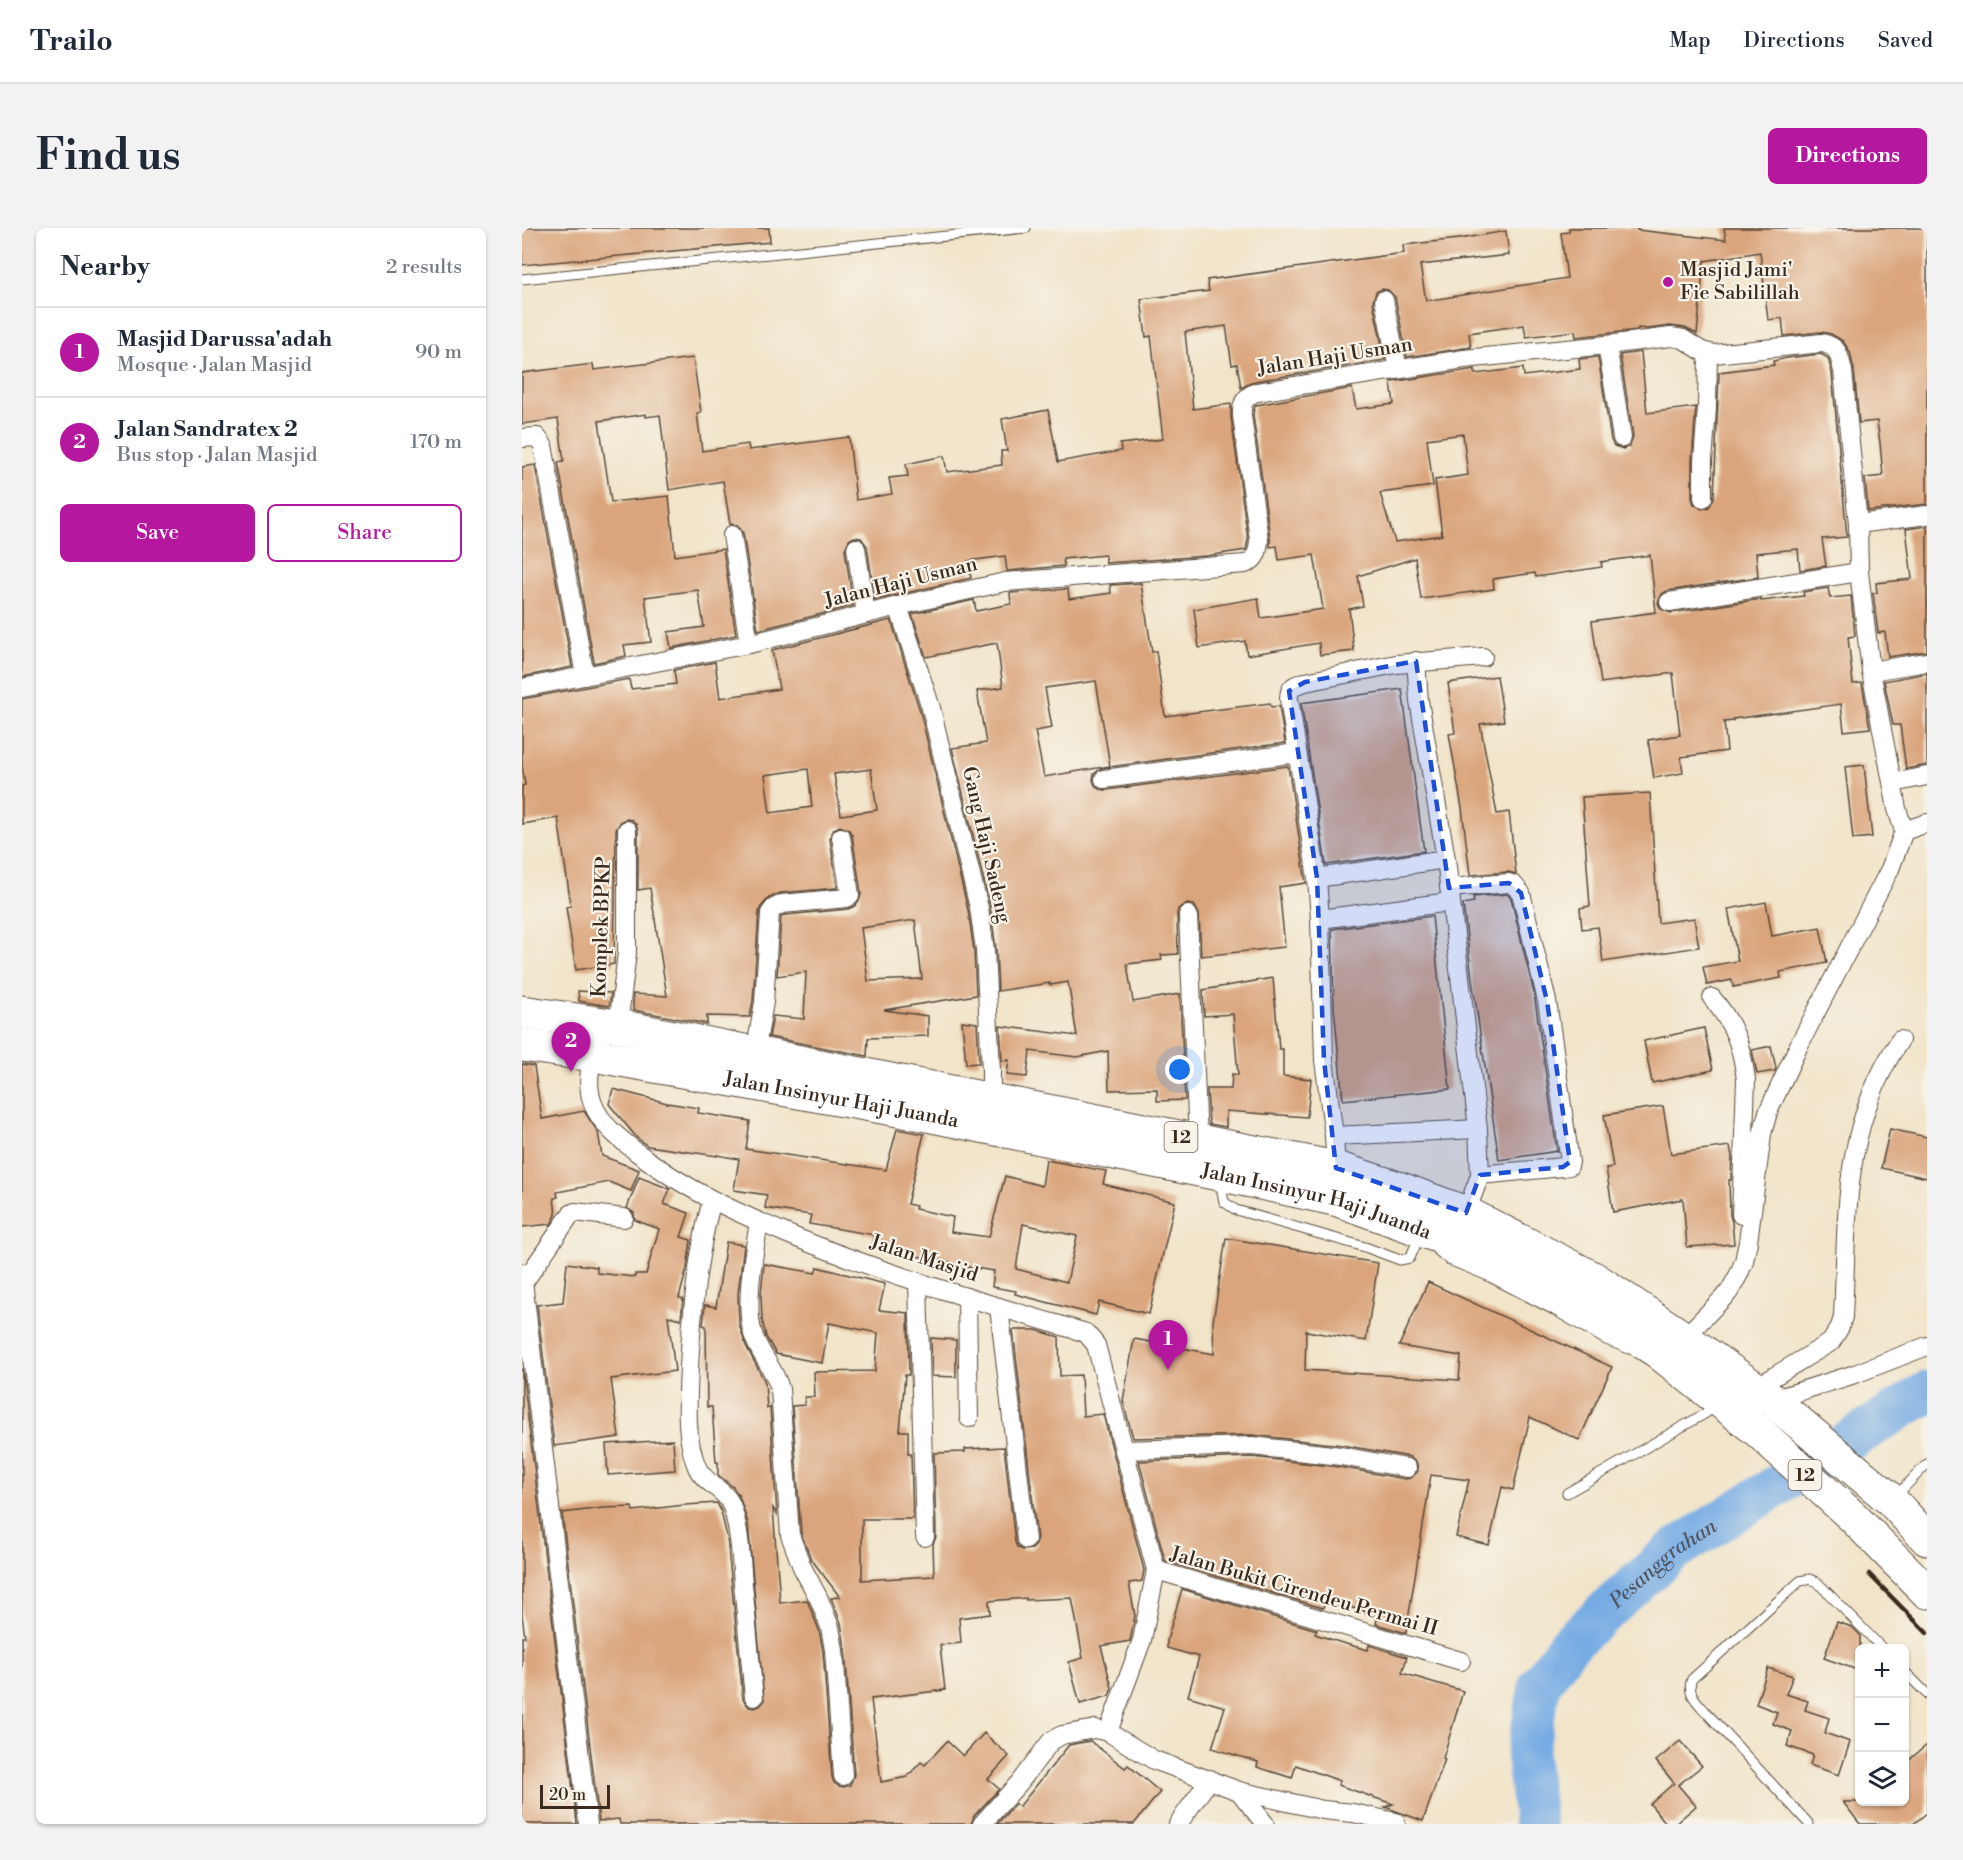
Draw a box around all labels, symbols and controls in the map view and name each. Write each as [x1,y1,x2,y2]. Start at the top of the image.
text: Trailo [30,24,113,59]
text: Map [1669,28,1711,54]
text: Directions [1744,28,1845,54]
text: Saved [1878,28,1933,54]
button: Directions [1768,128,1927,184]
text: Find us [36,130,180,183]
text: Nearby [60,251,150,283]
text: 2 results [386,255,462,280]
place label: Masjid Jami' Fie Sabilillah [1680,258,1800,306]
marker: Masjid Jami' Fie Sabilillah [1661,275,1675,289]
text: Masjid Darussa'adah [117,326,332,353]
street label: Jalan Haji Usman [1255,332,1414,382]
text: 1 [75,340,84,365]
text: 90 m [415,340,462,365]
text: Mosque · Jalan Masjid [117,353,312,378]
text: Jalan Sandratex 2 [117,416,298,443]
text: 2 [73,430,86,455]
text: 170 m [410,430,462,455]
text: Bus stop · Jalan Masjid [117,443,317,468]
button: Save [60,504,255,562]
button: Share [267,504,462,562]
street label: Jalan Haji Usman [821,552,980,614]
street label: Gang Haji Sadeng [956,764,1016,926]
street label: Komplek BPKP [587,856,617,998]
pin: 2 [551,1022,590,1072]
your location [1165,1055,1194,1084]
street label: Jalan Insinyur Haji Juanda [721,1066,962,1134]
road number: 12 [1164,1122,1198,1152]
street label: Jalan Insinyur Haji Juanda [1198,1158,1436,1246]
street label: Jalan Masjid [866,1230,982,1288]
pin: 1 [1148,1320,1188,1370]
road number: 12 [1788,1460,1822,1490]
water label: Pesanggrahan [1604,1514,1722,1615]
street label: Jalan Bukit Cirendeu Permai II [1166,1542,1441,1642]
map controls [1855,1644,1909,1806]
button: + [1855,1644,1909,1698]
button: − [1855,1698,1909,1752]
button: layers [1855,1752,1909,1806]
scale bar [540,1782,610,1810]
text: 20 m [549,1785,586,1805]

